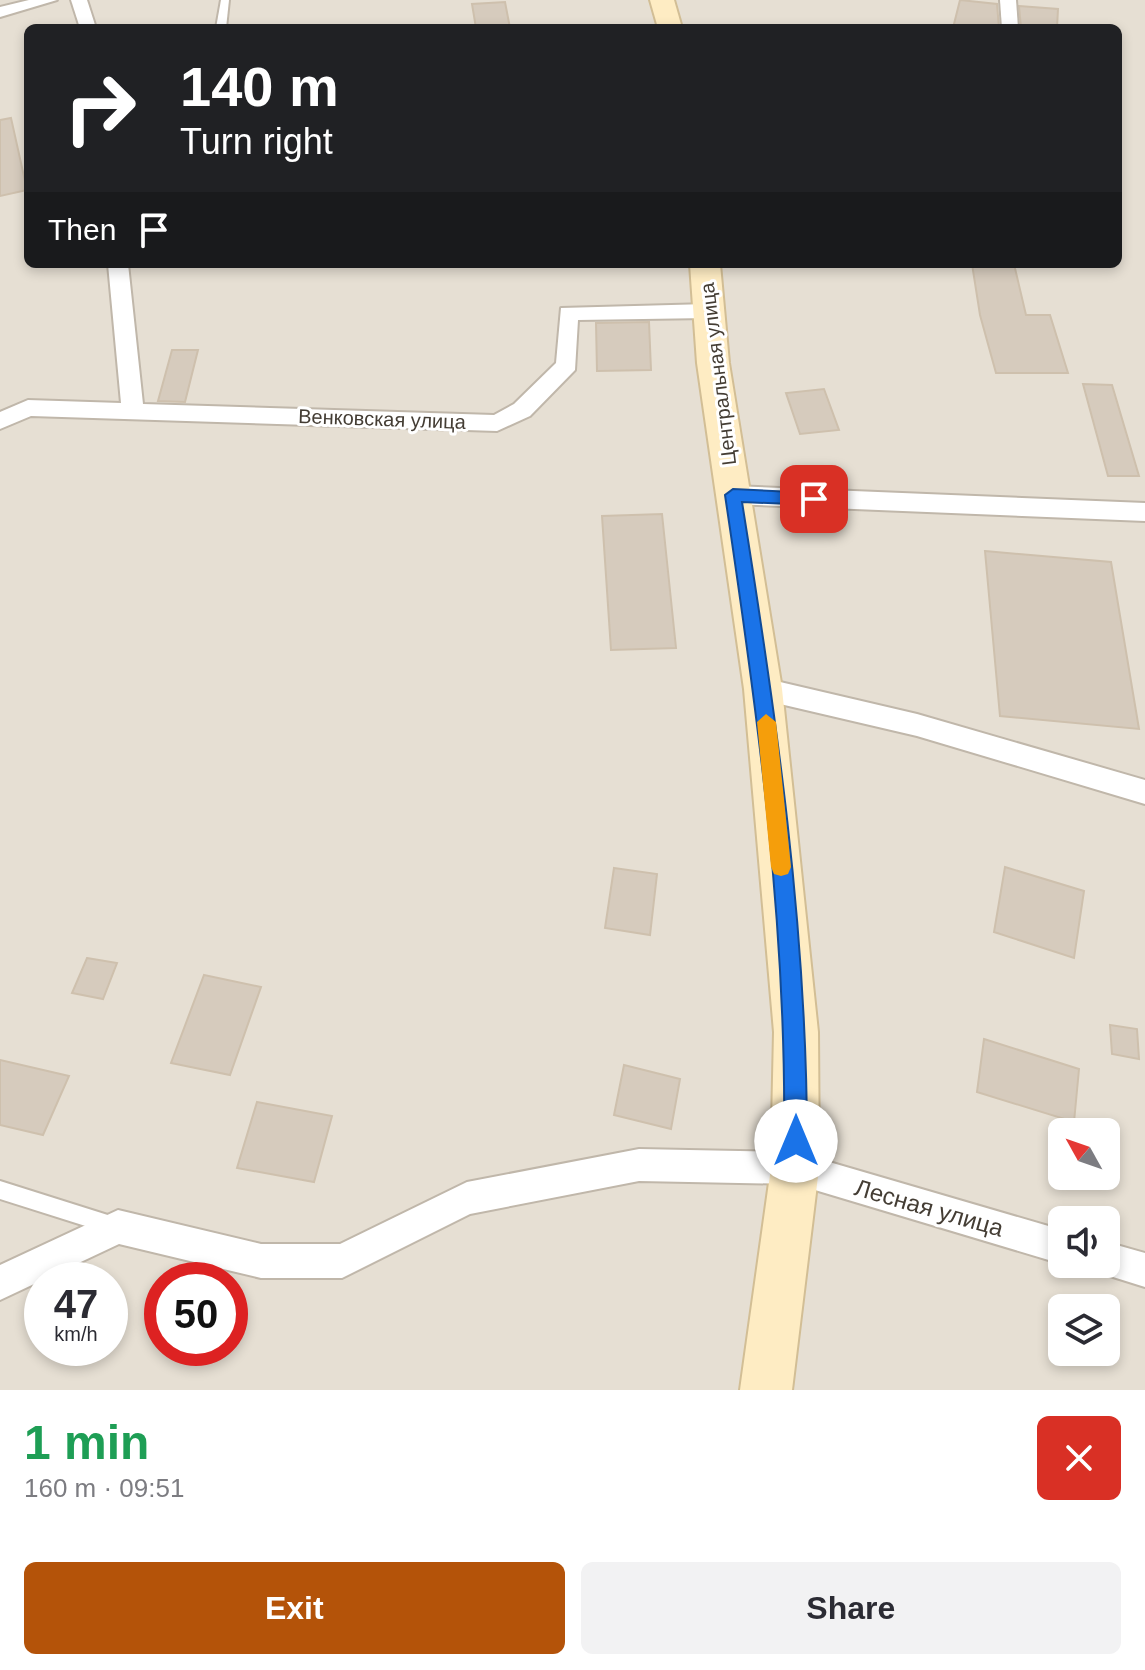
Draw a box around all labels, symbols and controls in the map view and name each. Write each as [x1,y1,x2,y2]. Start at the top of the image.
text: 140 m [180,55,339,118]
icon: right [48,56,152,160]
text: Turn right [180,121,333,162]
icon: arrive [132,208,176,252]
text: Then [48,213,116,246]
street label: Центральная улица [696,280,740,467]
street label: Венковская улица [298,405,467,433]
pin [780,465,848,533]
icon: arrive [792,477,836,521]
position arrow [754,1099,838,1183]
north arrow [1048,1118,1120,1190]
map controls [1048,1118,1120,1366]
street label: Лесная улица [852,1173,1007,1242]
button: sound [1048,1206,1120,1278]
speed limit sign: 50 [144,1262,248,1366]
text: 47 [54,1282,98,1326]
button: layers [1048,1294,1120,1366]
text: km/h [54,1323,98,1345]
text: 1 min [24,1416,149,1469]
button: close [1037,1416,1121,1500]
text: 160 m · 09:51 [24,1473,184,1503]
button: Exit [24,1562,565,1654]
button: Share [581,1562,1121,1654]

